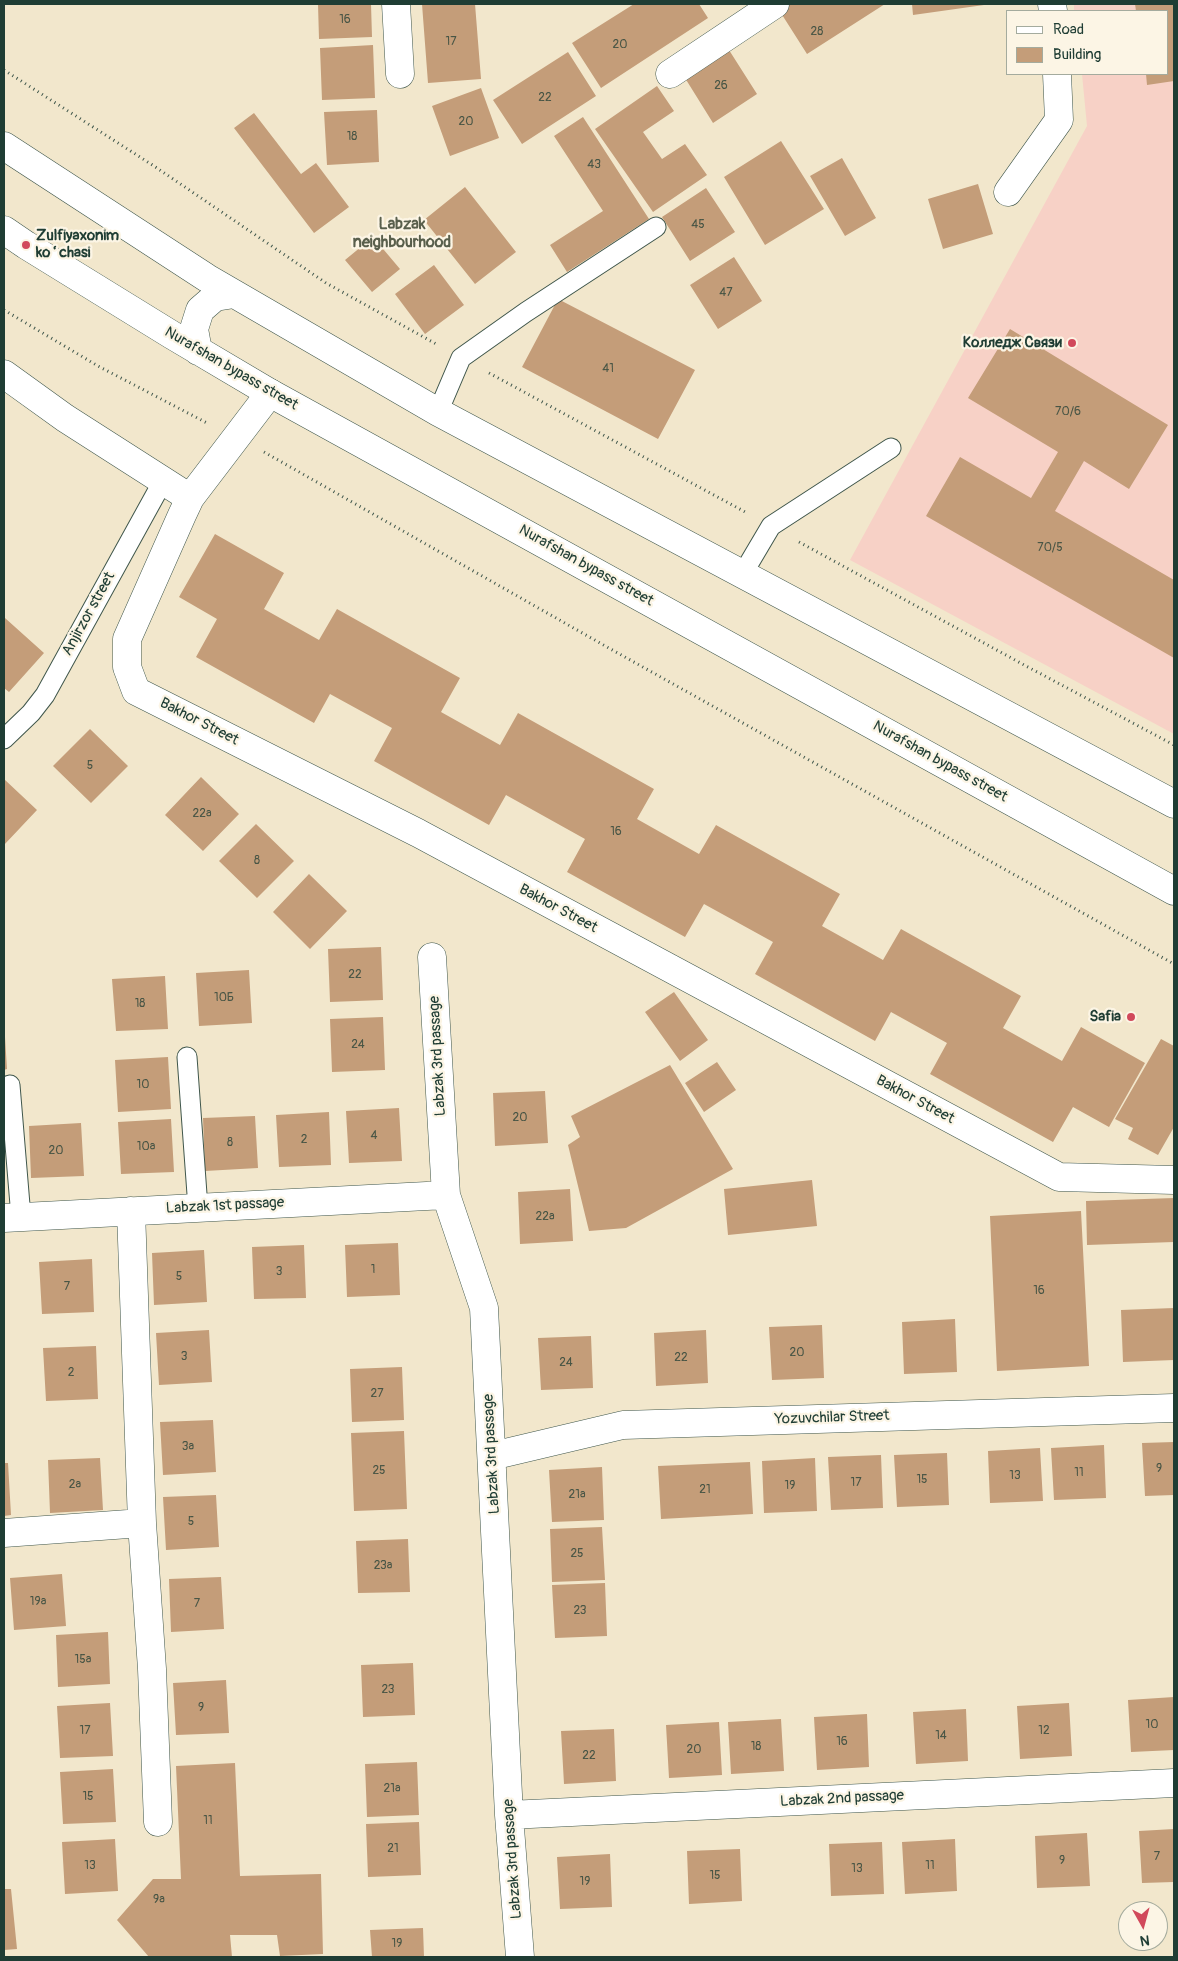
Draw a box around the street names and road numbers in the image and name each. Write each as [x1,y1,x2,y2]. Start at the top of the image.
street label: Nurafshan bypass street [161,323,301,415]
street label: Nurafshan bypass street [515,521,657,611]
street label: Anjirzor street [59,569,119,659]
street label: Bakhor Street [157,694,241,750]
street label: Nurafshan bypass street [869,717,1011,807]
street label: Bakhor Street [516,881,600,937]
street label: Labzak 3rd passage [426,995,450,1117]
street label: Bakhor Street [873,1072,957,1128]
street label: Labzak 1st passage [165,1194,285,1218]
street label: Labzak 3rd passage [480,1393,504,1515]
street label: Yozuvchilar Street [774,1407,890,1429]
street label: Labzak 2nd passage [780,1787,904,1811]
street label: Labzak 3rd passage [500,1798,526,1920]

